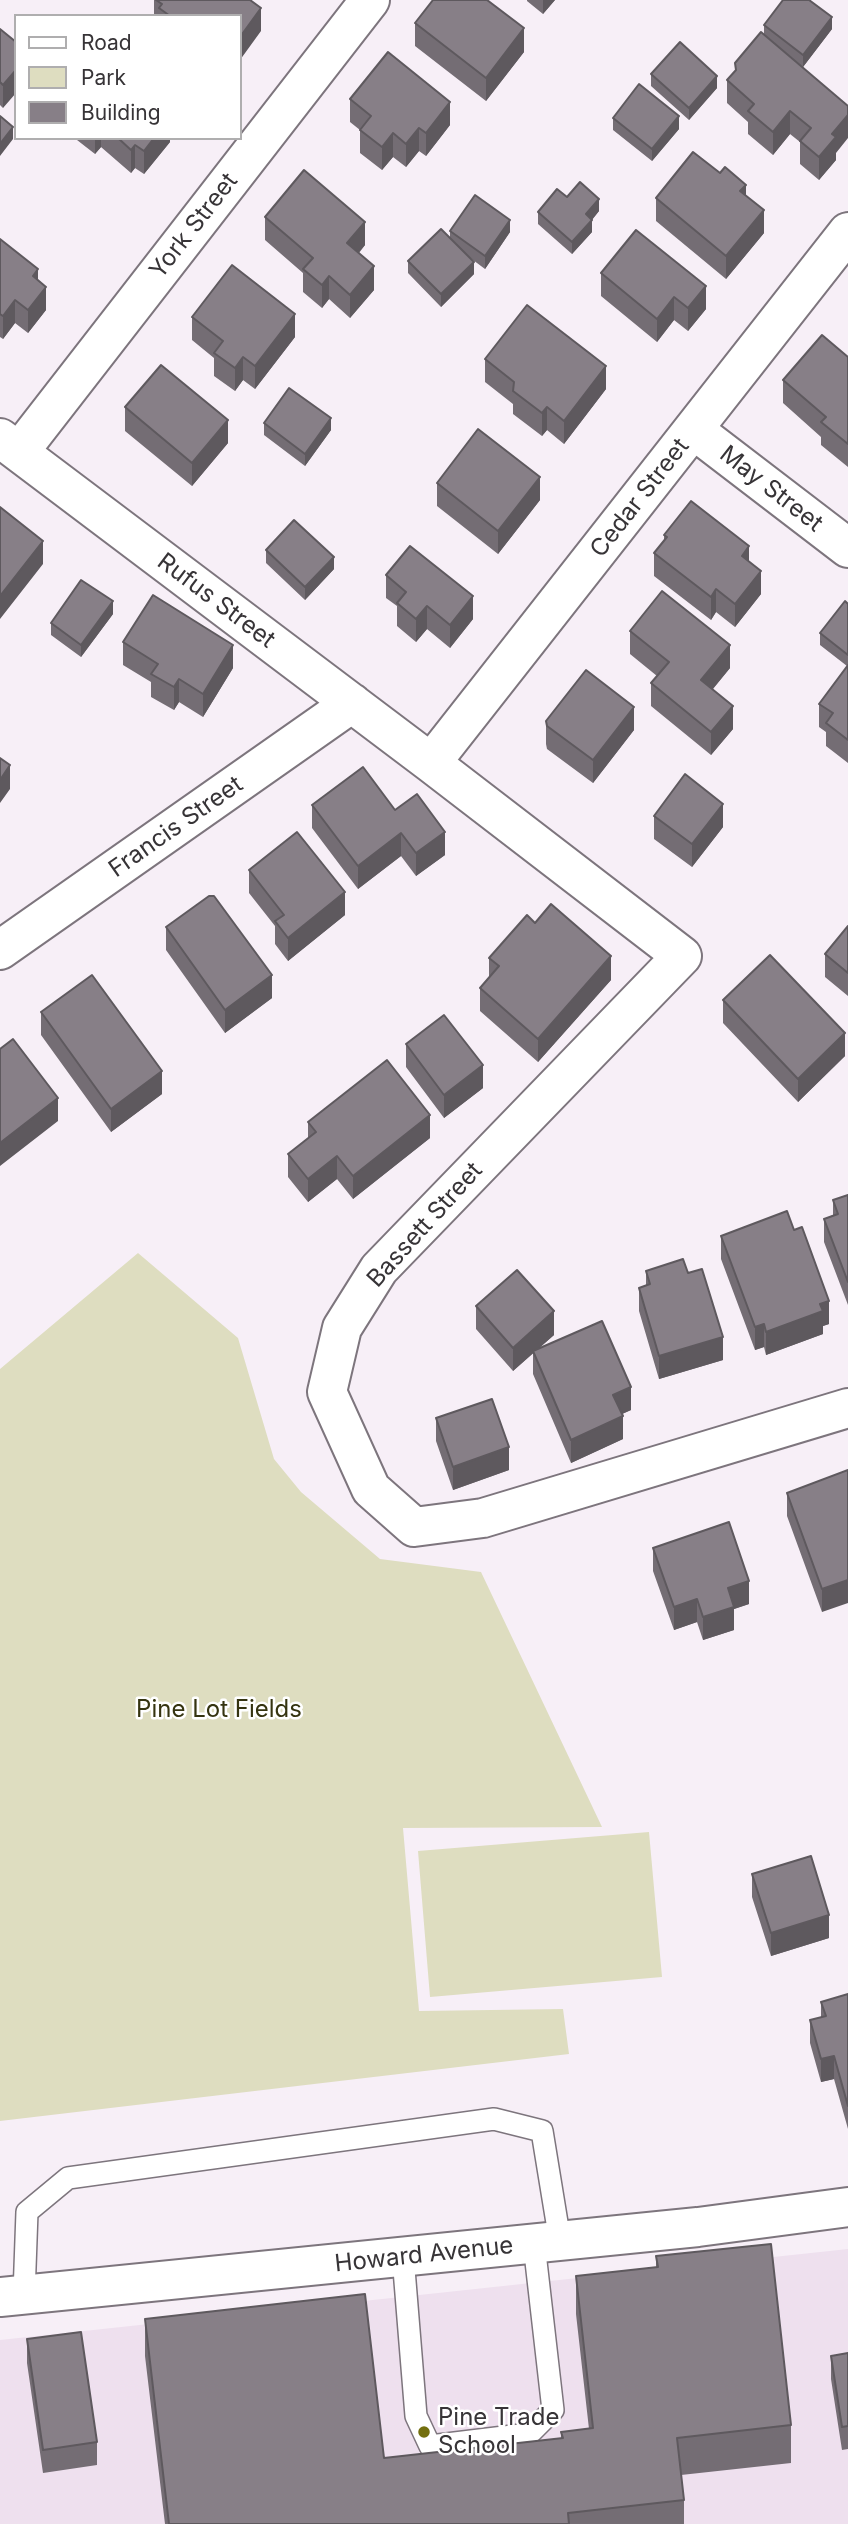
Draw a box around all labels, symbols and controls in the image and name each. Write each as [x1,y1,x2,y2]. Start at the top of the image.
legend [14,14,242,140]
text: Road [81,30,132,55]
text: Park [81,65,126,90]
text: Building [81,100,161,125]
street label: York Street [144,168,244,284]
street label: Cedar Street [585,433,695,563]
street label: May Street [714,440,828,538]
street label: Rufus Street [151,547,281,655]
street label: Francis Street [104,770,248,884]
street label: Bassett Street [361,1157,489,1293]
park label: Pine Lot Fields [136,1696,302,1724]
street label: Howard Avenue [333,2231,515,2279]
place label: Pine Trade School [438,2404,559,2460]
marker: Pine Trade School [416,2424,432,2440]

